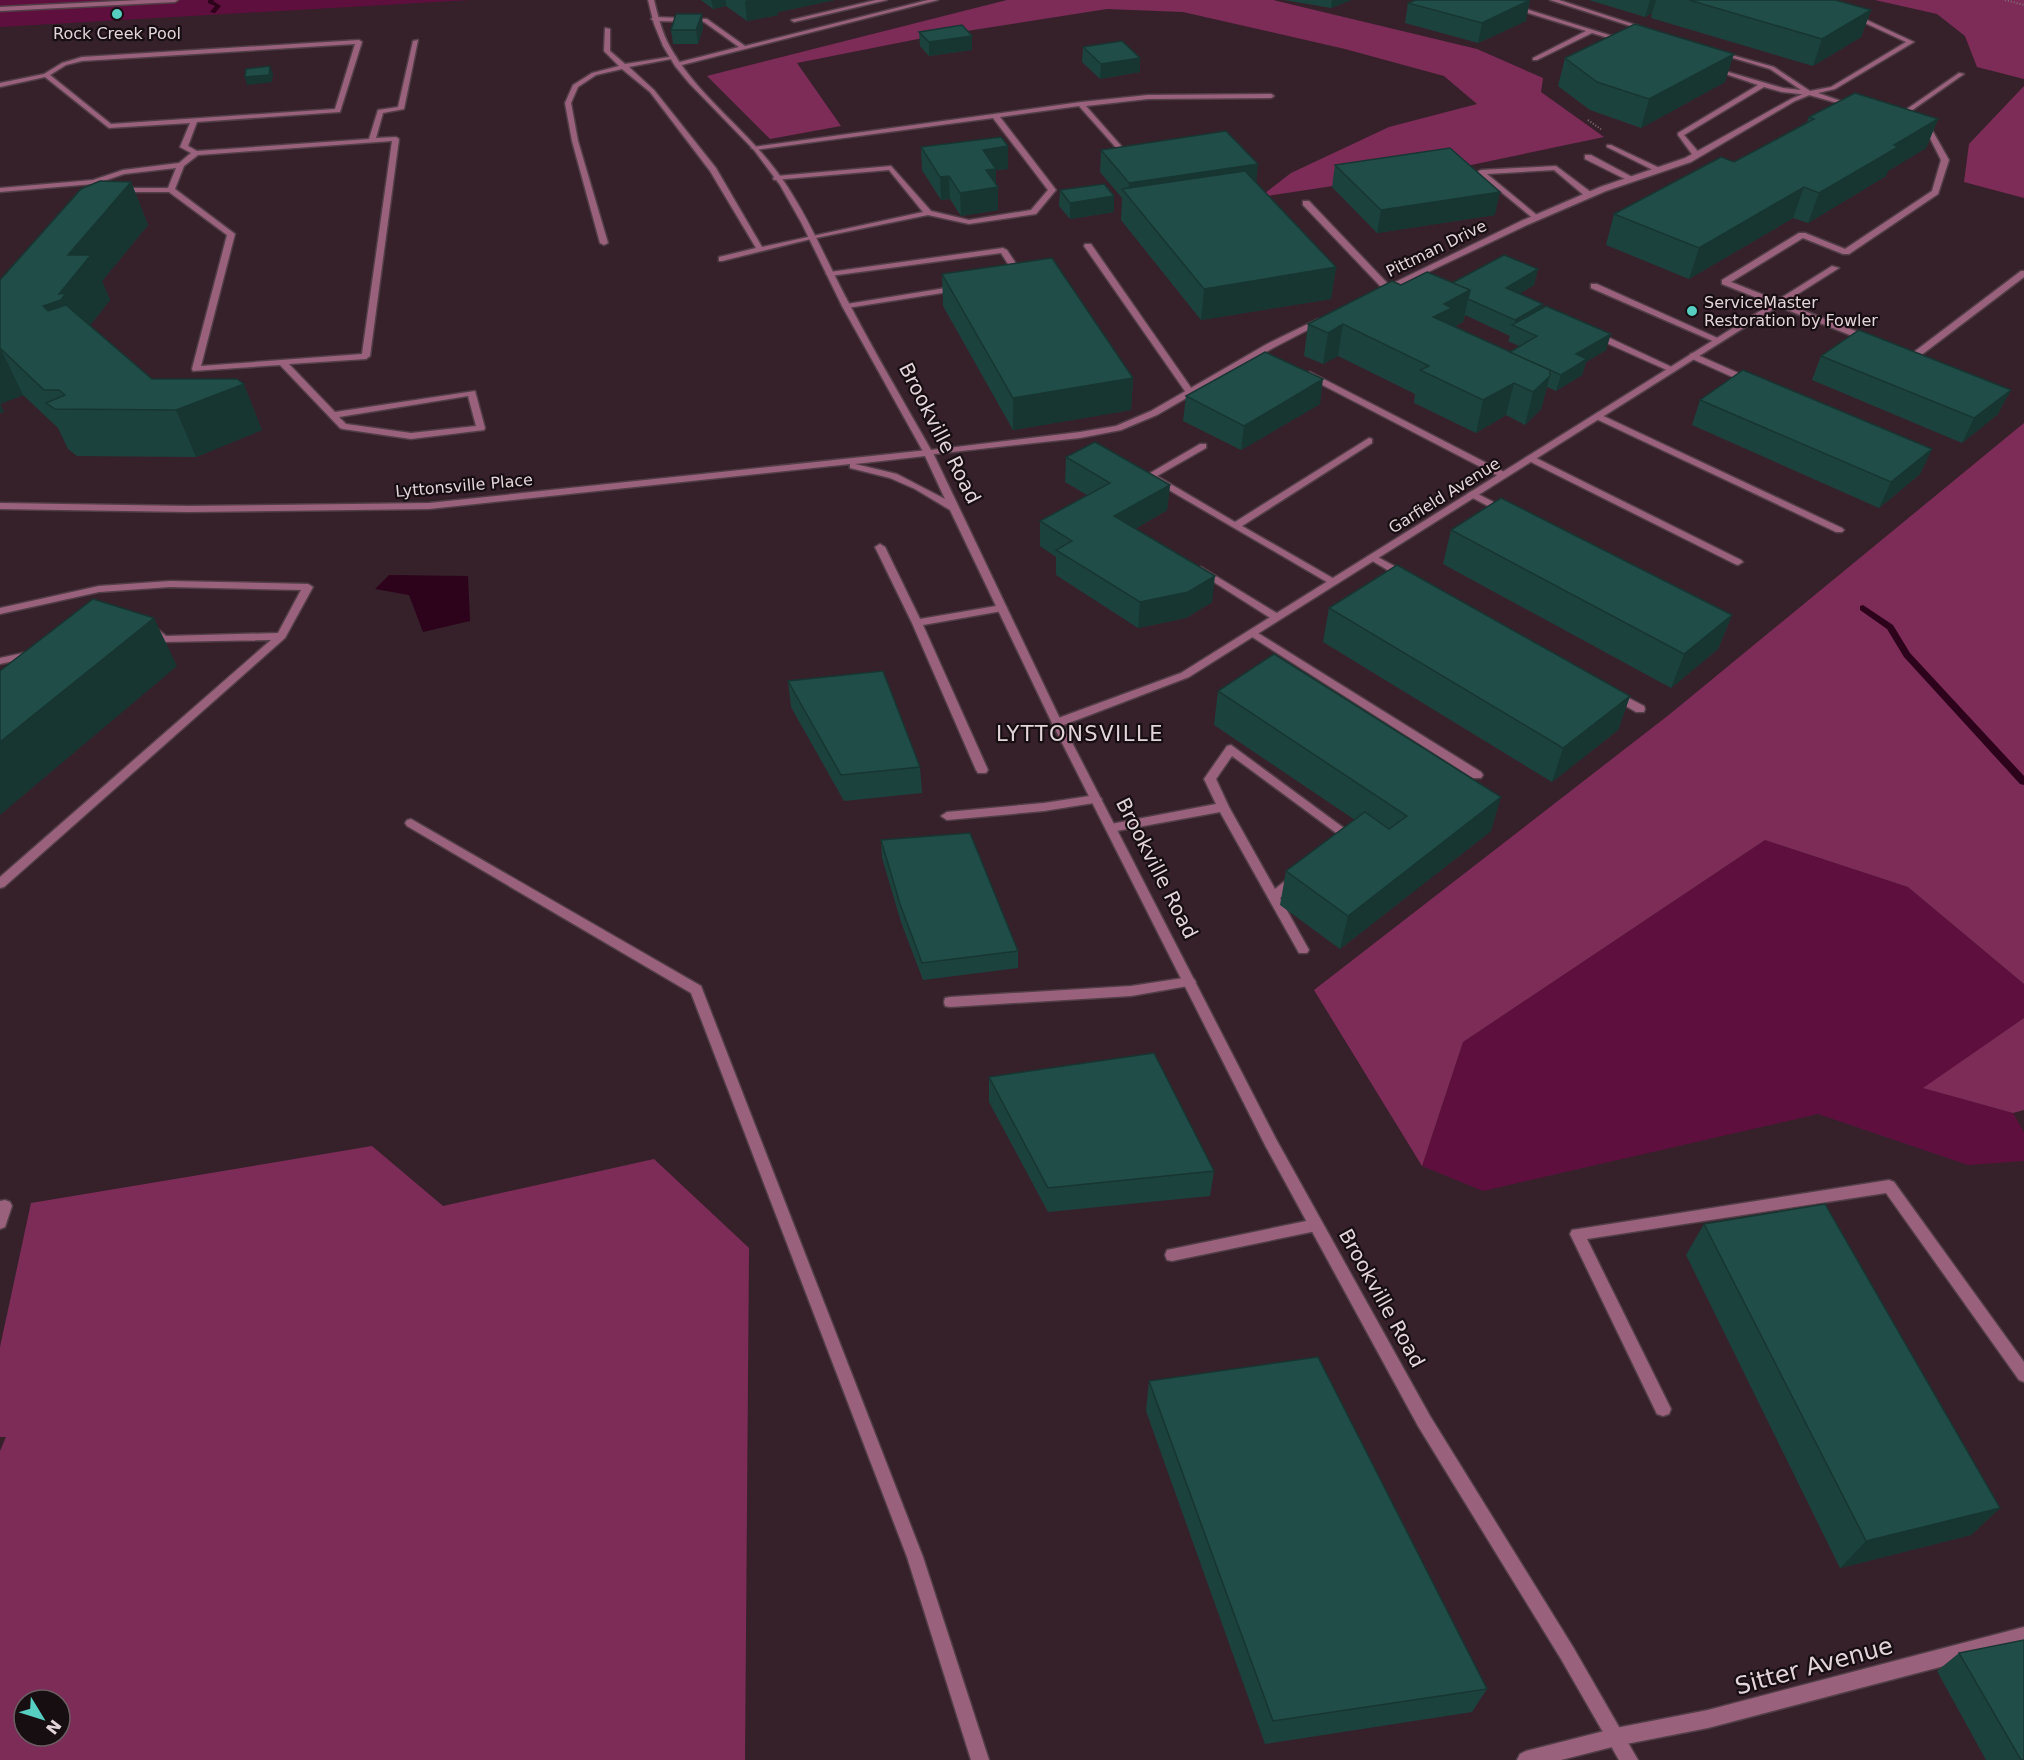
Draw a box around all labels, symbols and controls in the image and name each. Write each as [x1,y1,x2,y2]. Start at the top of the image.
marker: Rock Creek Pool [110,7,124,21]
place label: Rock Creek Pool [53,24,181,43]
street label: Pittman Drive [1383,216,1490,281]
place label: ServiceMaster Restoration by Fowler [1704,293,1878,330]
marker: ServiceMaster Restoration by Fowler [1685,304,1699,318]
street label: Brookville Road [894,359,986,507]
street label: Garfield Avenue [1385,453,1504,537]
street label: Lyttonsville Place [394,470,534,501]
district label: LYTTONSVILLE [996,722,1164,746]
street label: Brookville Road [1111,794,1203,942]
street label: Brookville Road [1334,1224,1430,1372]
street label: Sitter Avenue [1732,1631,1896,1701]
north arrow [12,1688,72,1748]
text: N [42,1716,65,1738]

